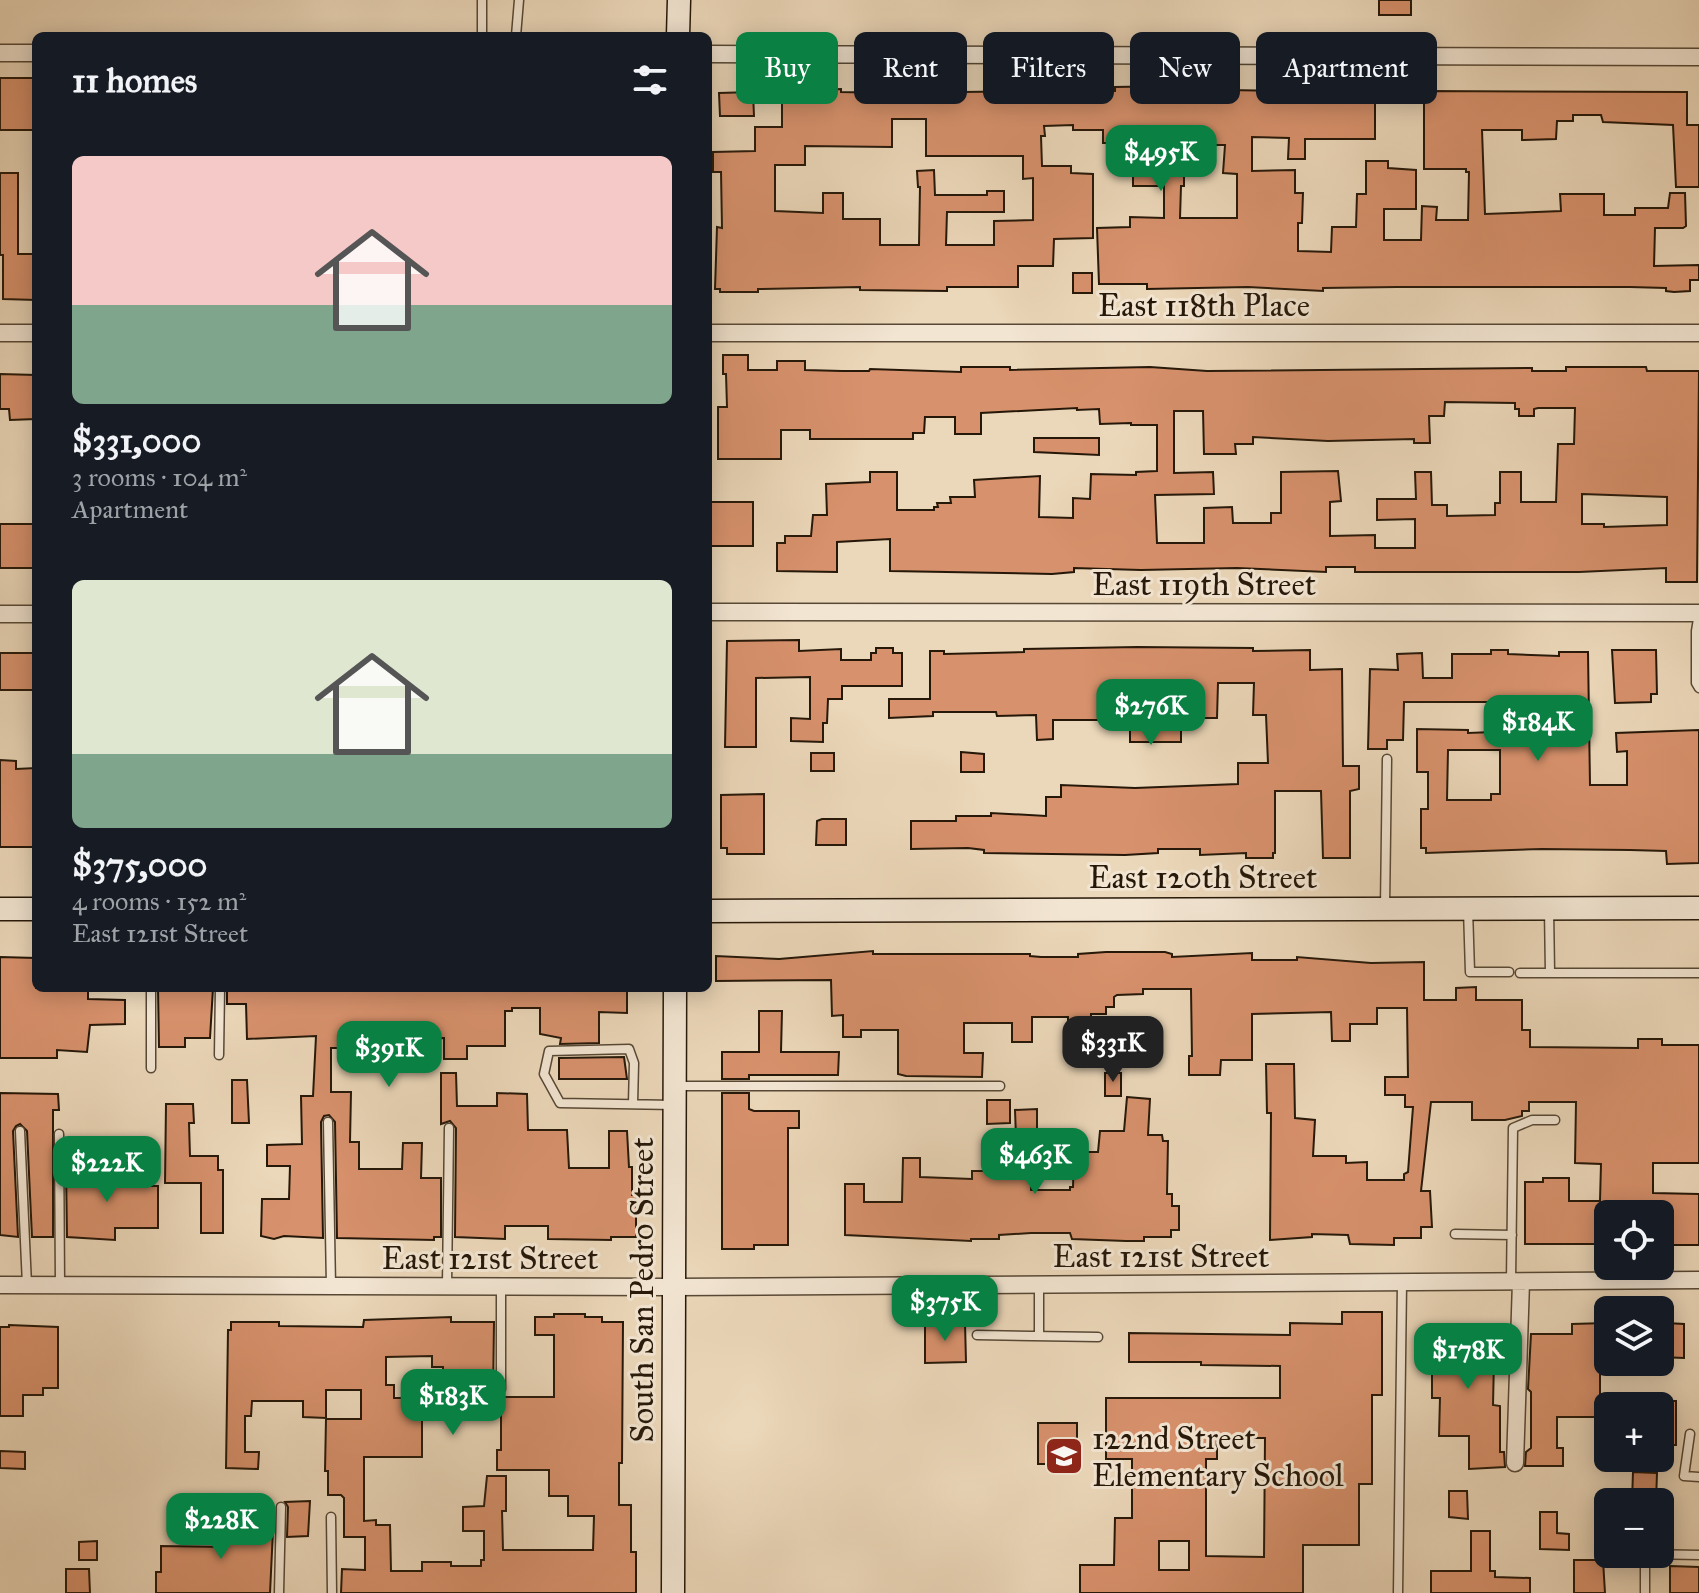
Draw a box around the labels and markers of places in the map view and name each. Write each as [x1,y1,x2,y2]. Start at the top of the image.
pin: $495K [1105,125,1217,193]
pin: $276K [1095,679,1207,747]
pin: $184K [1482,695,1594,763]
pin: $331K [1057,1016,1169,1084]
pin: $391K [333,1021,445,1089]
pin: $463K [979,1128,1091,1196]
pin: $222K [51,1136,163,1204]
pin: $375K [889,1275,1001,1343]
pin: $178K [1412,1323,1524,1391]
pin: $183K [397,1369,509,1437]
place label: 122nd Street Elementary School [1092,1419,1344,1495]
school or university icon: 122nd Street Elementary School [1043,1435,1085,1477]
pin: $228K [165,1493,277,1561]

